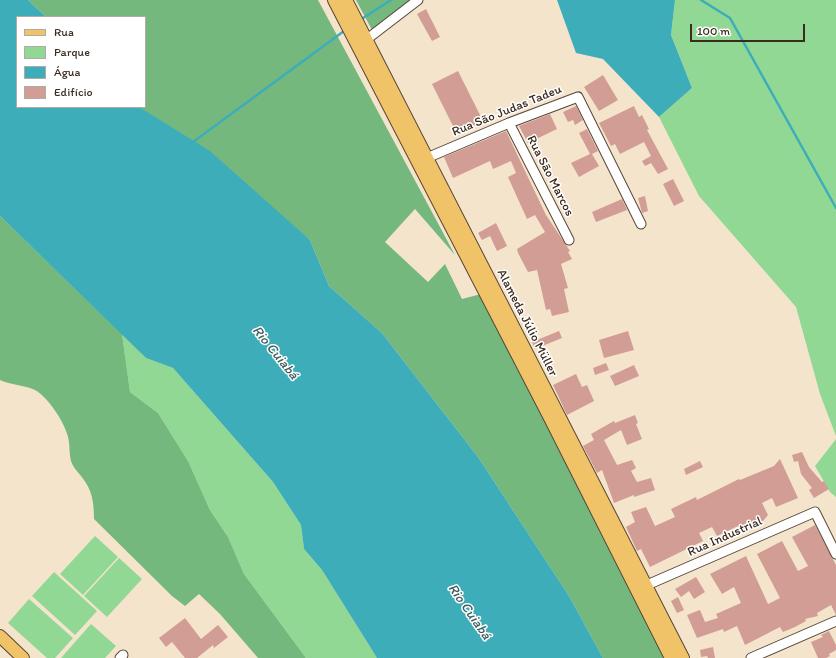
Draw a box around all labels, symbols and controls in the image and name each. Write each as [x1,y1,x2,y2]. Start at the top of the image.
legend [16,16,146,108]
scale bar [692,16,807,42]
text: 100 m [697,24,730,38]
text: Rua [54,25,74,39]
text: Parque [54,45,90,59]
text: Água [54,65,80,79]
street label: Rua São Judas Tadeu [450,82,564,140]
text: Edifício [54,85,93,99]
street label: Rua São Marcos [523,133,577,219]
street label: Alameda Júlio Müller [493,267,561,379]
water label: Rio Cuiabá [248,323,302,383]
street label: Rua Industrial [685,514,765,560]
water label: Rio Cuiabá [444,581,494,643]

